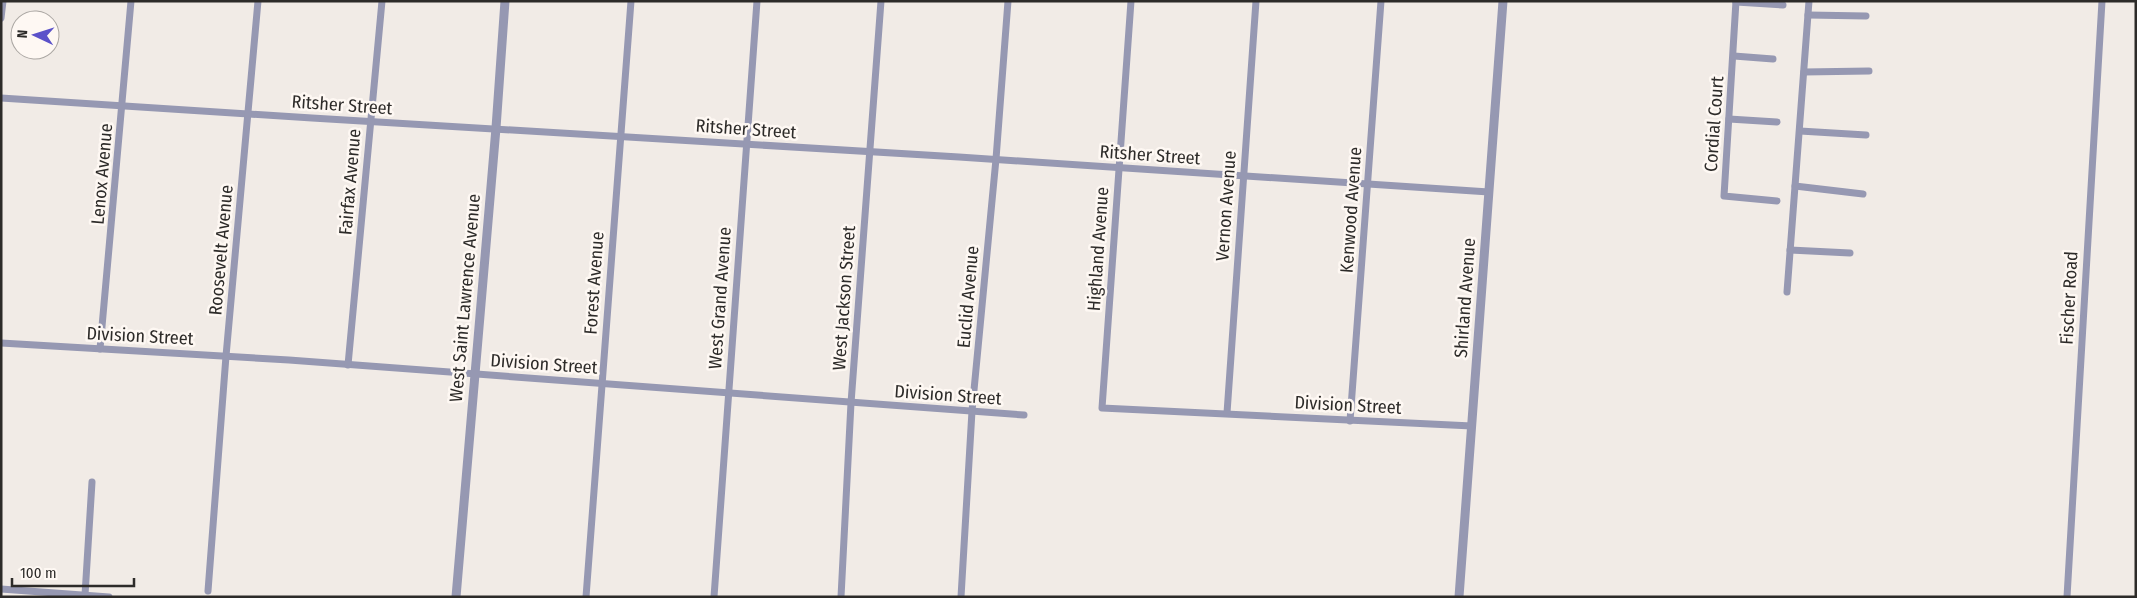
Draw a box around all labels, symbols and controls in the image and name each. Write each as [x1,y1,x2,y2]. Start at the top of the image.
north arrow [10,10,60,60]
text: N [14,29,31,39]
street label: Cordial Court [1700,75,1728,172]
street label: Ritsher Street [291,91,393,120]
street label: Ritsher Street [695,115,797,144]
street label: Lenox Avenue [87,122,117,226]
street label: Fairfax Avenue [334,128,366,236]
street label: Ritsher Street [1099,141,1201,170]
street label: Kenwood Avenue [1336,146,1366,274]
street label: Vernon Avenue [1211,150,1241,262]
street label: Roosevelt Avenue [204,184,238,316]
street label: Highland Avenue [1083,186,1113,312]
street label: West Saint Lawrence Avenue [445,193,485,403]
street label: West Jackson Street [828,225,860,371]
street label: West Grand Avenue [704,226,736,370]
street label: Forest Avenue [579,231,609,335]
street label: Shirland Avenue [1450,237,1480,359]
street label: Euclid Avenue [953,245,983,349]
street label: Fischer Road [2056,251,2082,345]
street label: Division Street [86,322,194,350]
street label: Division Street [490,349,598,379]
street label: Division Street [894,380,1002,410]
street label: Division Street [1294,391,1402,419]
scale bar [12,556,135,588]
text: 100 m [20,564,57,582]

